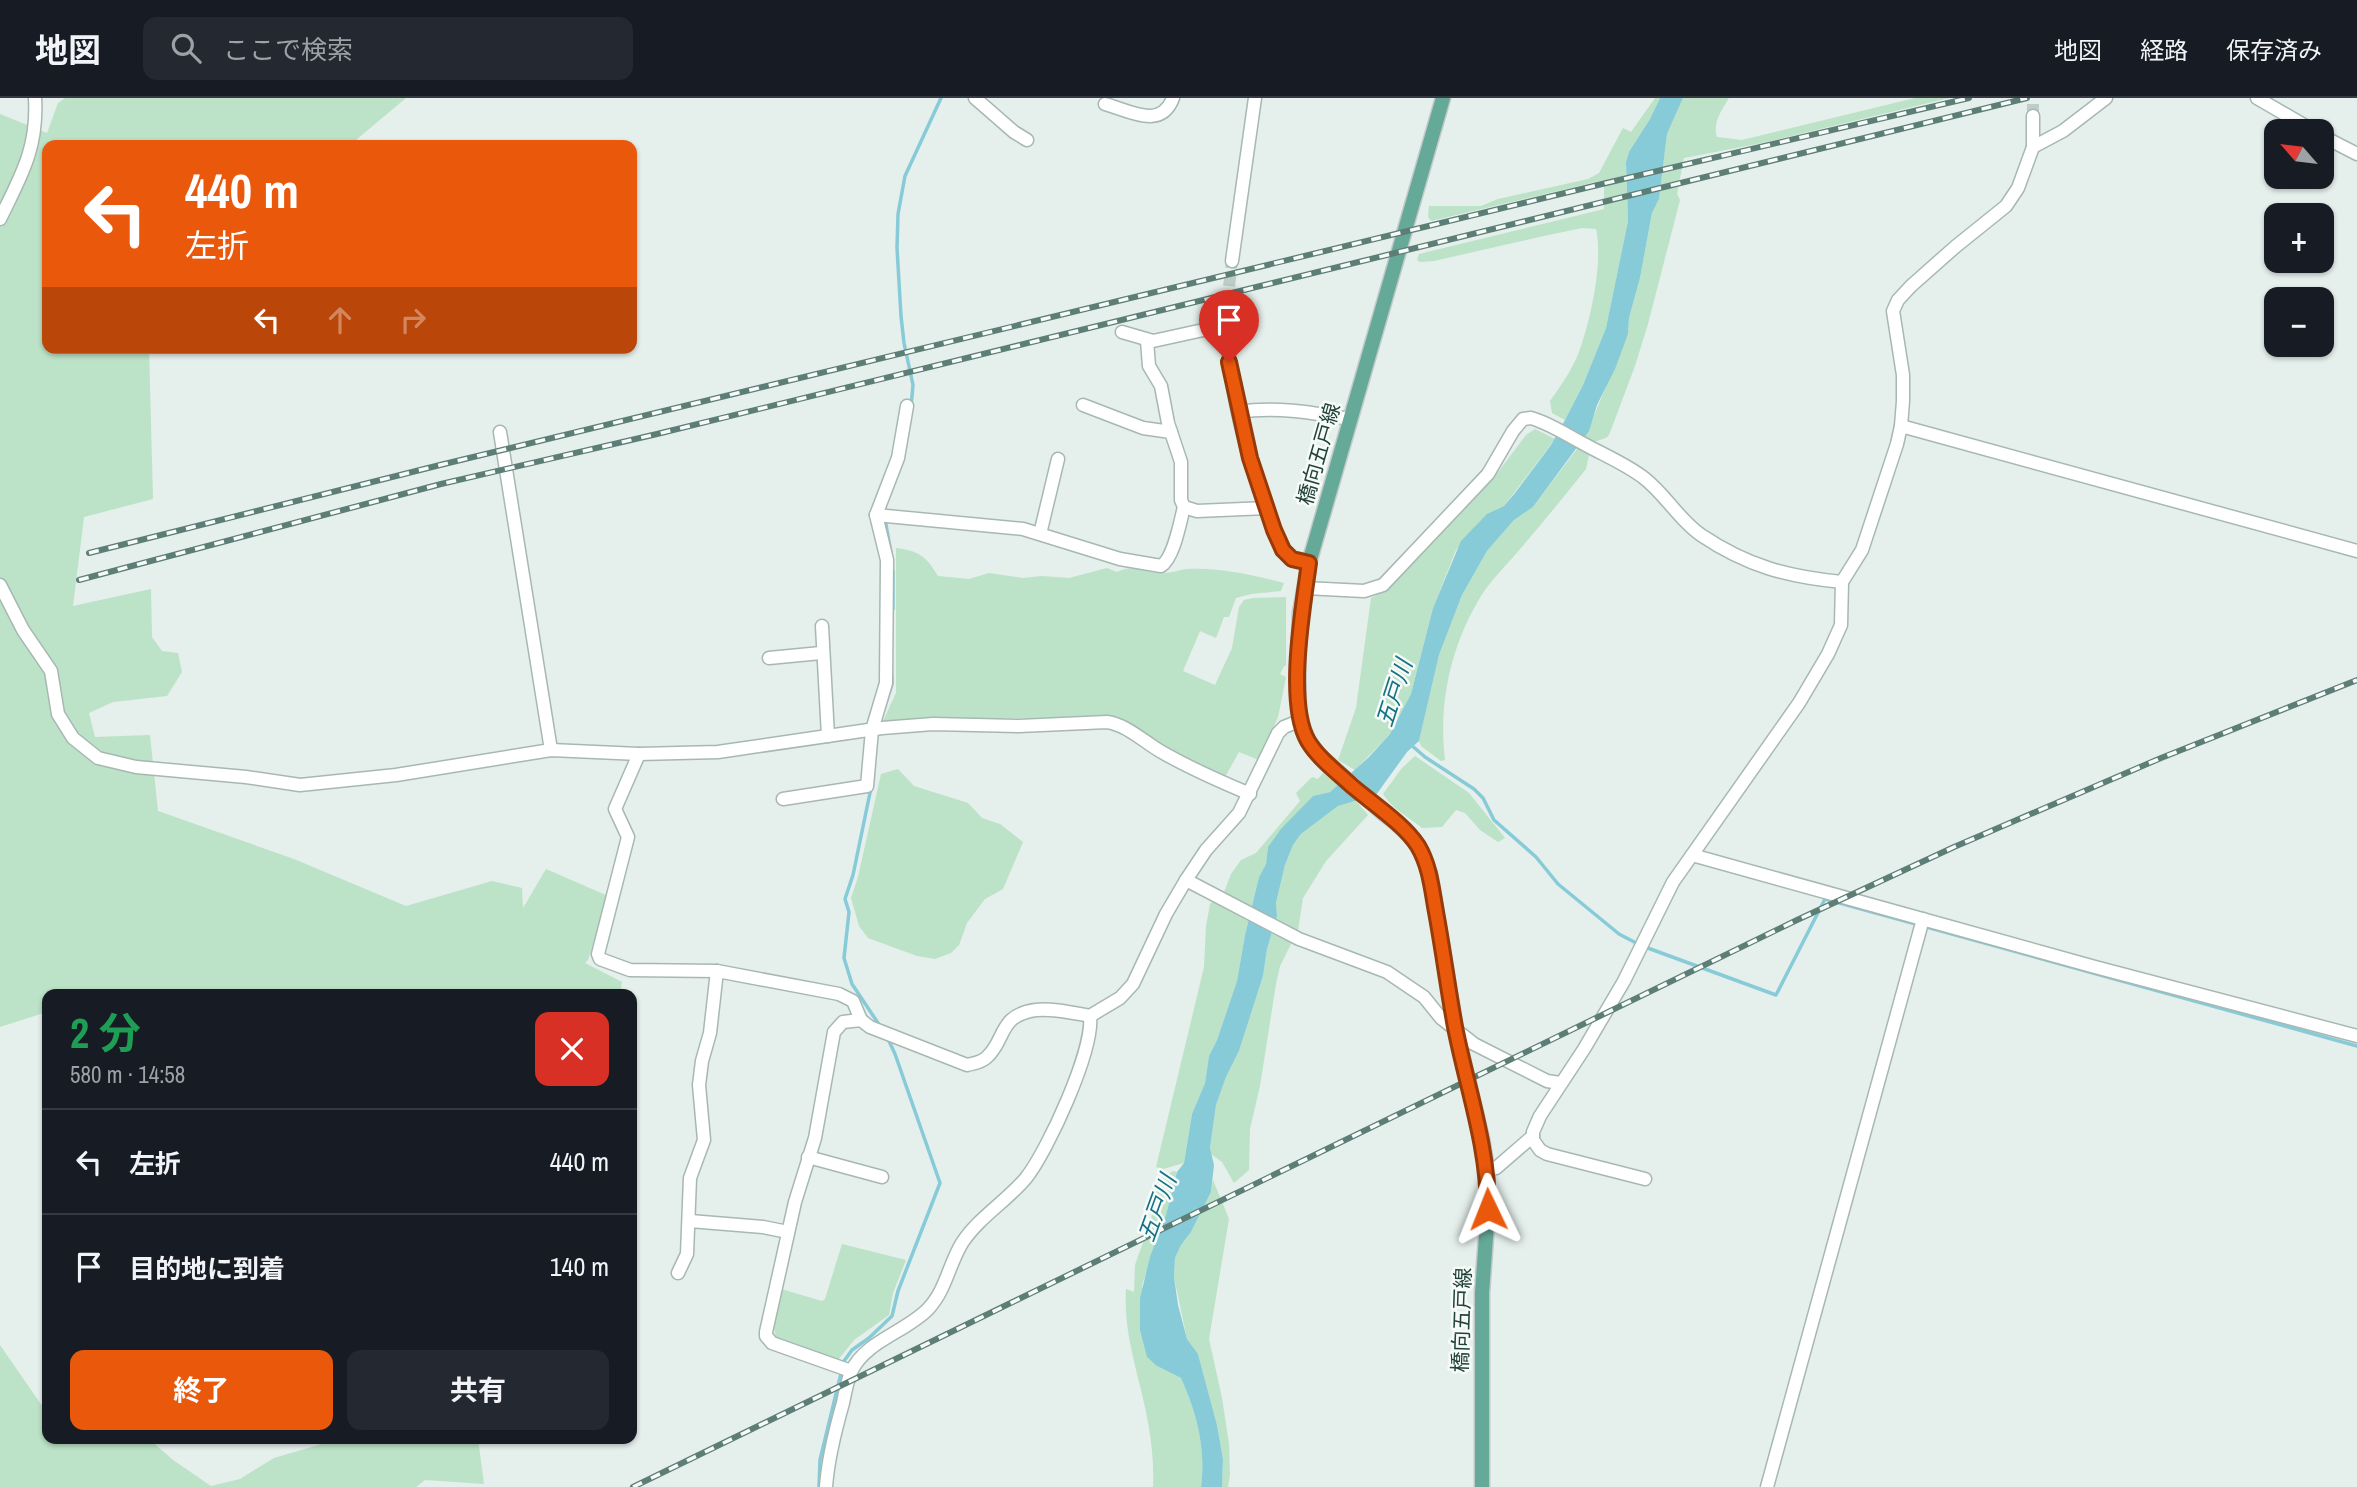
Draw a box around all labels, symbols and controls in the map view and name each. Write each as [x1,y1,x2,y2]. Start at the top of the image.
search box [143,17,633,80]
text: 地図 [35,28,101,72]
icon: search [167,29,205,67]
text: ここで検索 [223,32,353,67]
text: 地図 [2054,34,2102,66]
text: 経路 [2140,34,2188,66]
text: 保存済み [2226,34,2322,66]
north arrow [2264,119,2334,189]
map controls [2264,119,2334,357]
text: 440 m [185,157,299,223]
icon: left [70,168,161,259]
button: + [2264,203,2334,273]
text: 左折 [185,224,249,267]
button: − [2264,287,2334,357]
pin [1199,290,1259,362]
icon: left [248,301,286,339]
icon: ahead [321,301,359,339]
icon: right [394,301,432,339]
icon: arrive [1210,301,1248,339]
street label: 橋向五戸線 [1290,399,1347,508]
water label: 五戸川 [1368,652,1420,730]
text: 2 分 [70,1005,141,1061]
button: close [535,1012,609,1086]
text: 580 m · 14:58 [70,1059,185,1090]
icon: left [70,1143,108,1181]
text: 440 m [550,1144,609,1179]
text: 左折 [129,1146,181,1181]
water label: 五戸川 [1130,1167,1184,1246]
position arrow [1451,1172,1525,1246]
icon: arrive [70,1248,108,1286]
text: 140 m [550,1249,609,1284]
text: 目的地に到着 [129,1251,285,1286]
street label: 橋向五戸線 [1445,1267,1478,1373]
button: 終了 [70,1350,333,1430]
button: 共有 [347,1350,609,1430]

